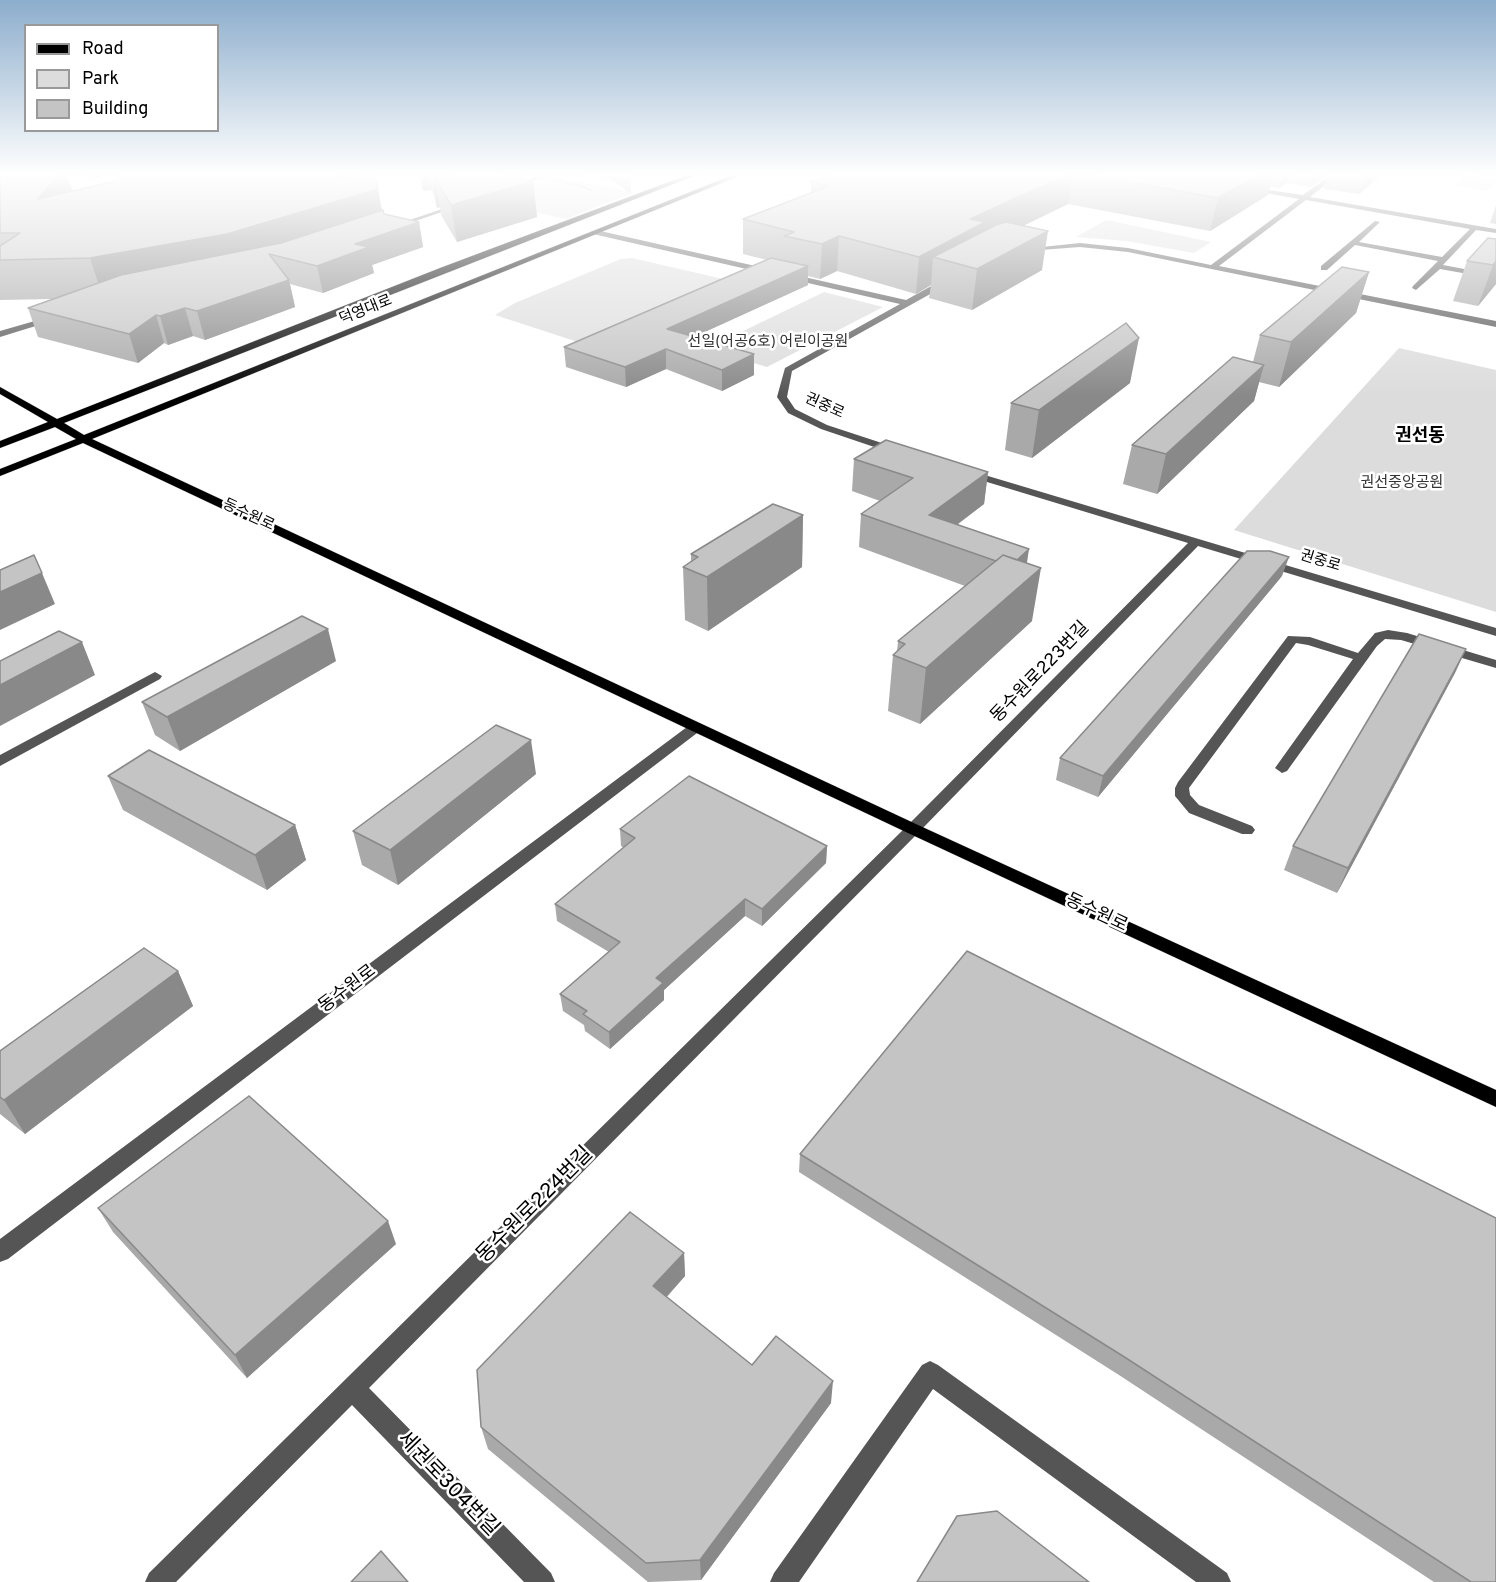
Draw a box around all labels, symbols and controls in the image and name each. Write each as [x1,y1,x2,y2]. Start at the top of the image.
legend [24,24,219,132]
text: Road [82,38,124,61]
text: Park [82,68,119,91]
text: Building [82,98,148,121]
street label: 덕영대로 [337,292,395,330]
park label: 선일(어공6호) 어린이공원 [688,334,848,352]
street label: 권중로 [801,390,847,424]
district label: 권선동 [1395,426,1445,448]
park label: 권선중앙공원 [1361,475,1443,493]
street label: 동수원로 [219,496,277,536]
street label: 권중로 [1298,547,1342,577]
street label: 동수원로223번길 [987,618,1095,728]
street label: 동수원로 [1061,890,1131,938]
street label: 동수원로 [315,961,381,1019]
street label: 동수원로224번길 [472,1142,600,1270]
street label: 세권로304번길 [391,1427,503,1543]

